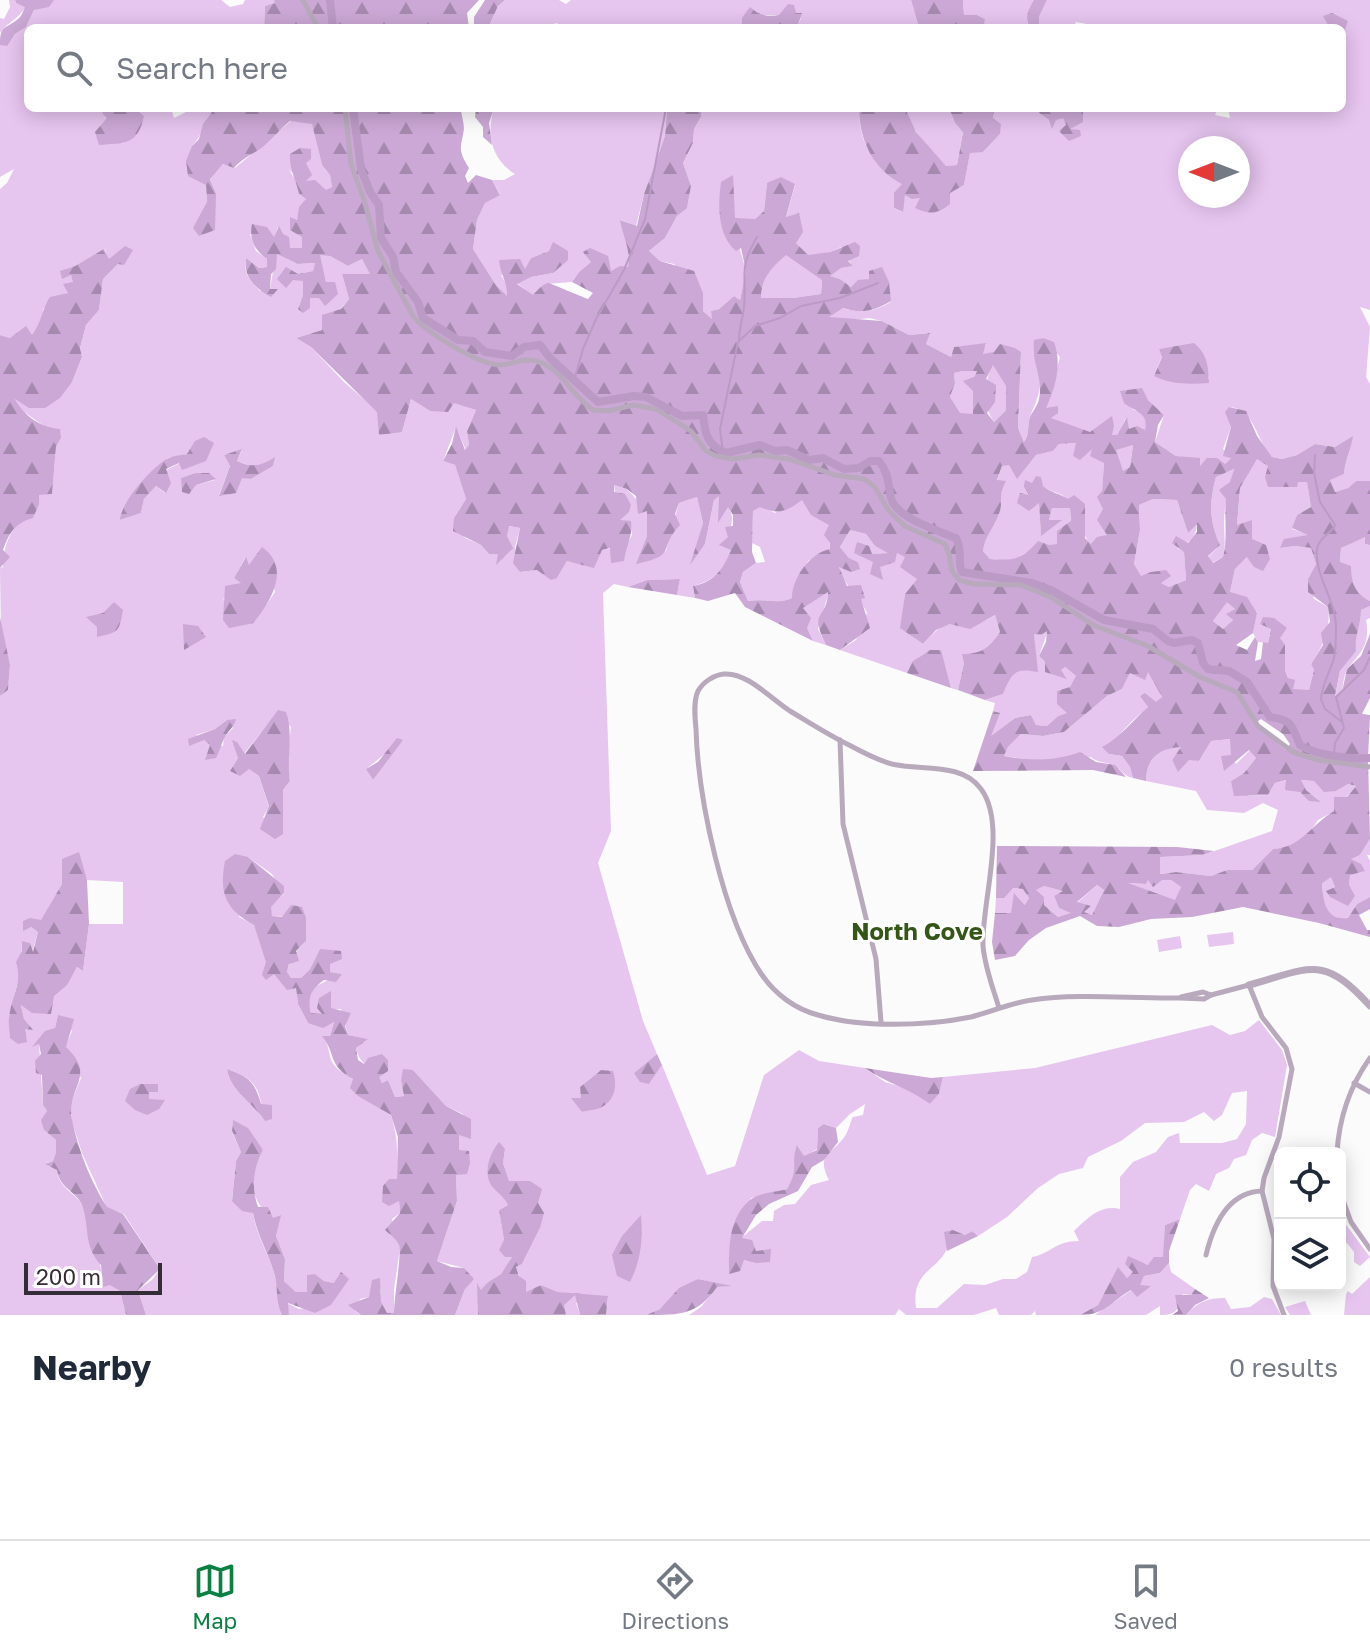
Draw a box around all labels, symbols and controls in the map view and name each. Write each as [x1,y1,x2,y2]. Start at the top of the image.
search box [24,24,1346,112]
icon: search [52,46,96,90]
text: Search here [116,50,288,86]
north arrow [1178,136,1250,208]
district label: North Cove [851,916,983,945]
map controls [1274,1147,1346,1291]
button: locate [1274,1147,1346,1219]
button: layers [1274,1219,1346,1291]
scale bar [24,1259,162,1295]
text: 200 m [36,1263,101,1290]
text: Nearby [32,1347,152,1387]
text: 0 results [1229,1352,1338,1383]
tab: Map [192,1559,237,1634]
tab: Directions [622,1559,729,1634]
tab: Saved [1114,1559,1178,1634]

